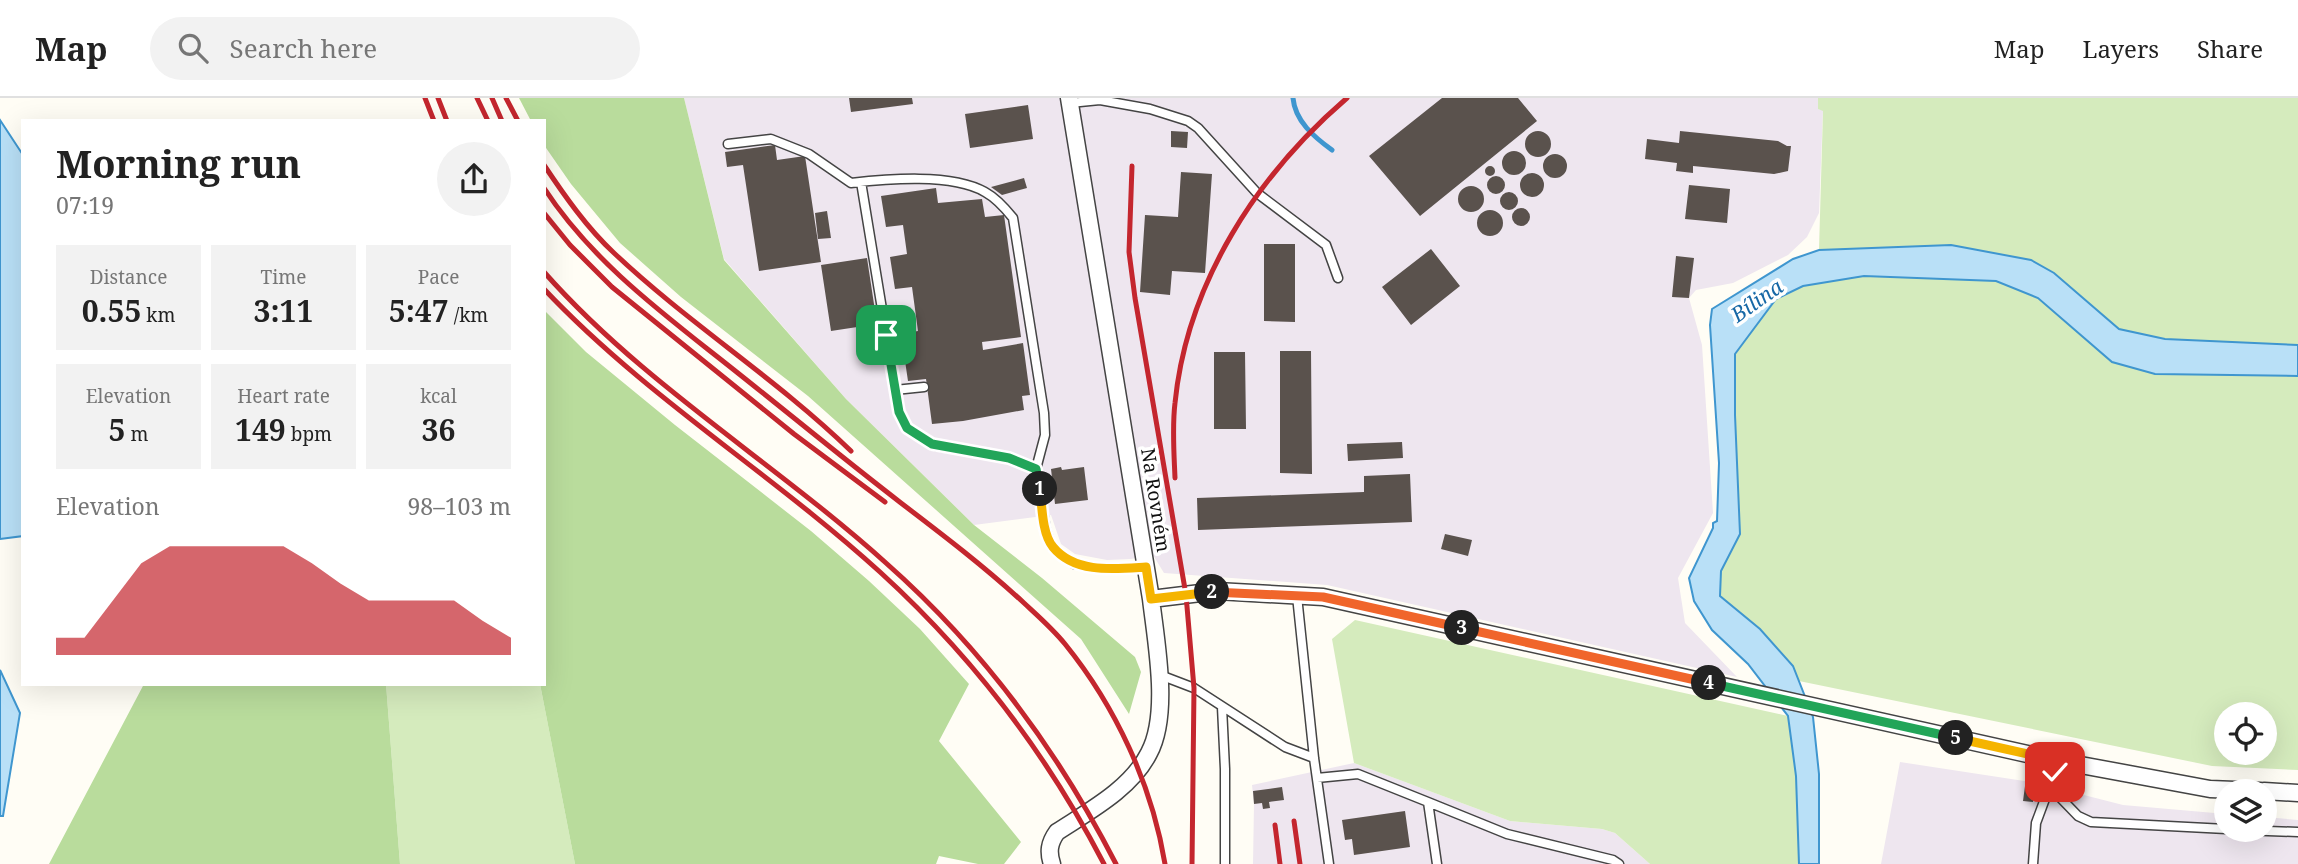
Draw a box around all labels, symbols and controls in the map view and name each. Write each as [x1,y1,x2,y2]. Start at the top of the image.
search box [150,17,640,80]
text: Map [35,26,108,71]
icon: search [174,29,212,67]
text: Search here [230,30,377,66]
text: Map [1994,32,2045,65]
text: Layers [2083,32,2159,65]
text: Share [2197,32,2263,65]
text: Morning run [56,137,301,189]
button: share [437,142,511,216]
text: 07:19 [56,189,114,221]
text: Distance [90,264,167,290]
text: Time [261,264,306,290]
text: Pace [418,264,459,290]
water label: Bílina [1724,272,1789,329]
text: 0.55 [82,290,141,331]
text: 3:11 [254,290,313,331]
text: 5:47 [389,290,449,331]
text: km [141,302,175,328]
text: /km [449,302,488,328]
pin [856,305,916,365]
icon: arrive [867,316,905,354]
text: Elevation [86,383,171,409]
text: Heart rate [237,383,330,409]
text: kcal [420,383,457,409]
text: 5 [109,409,126,450]
text: 149 [235,409,286,450]
text: 36 [422,409,455,450]
text: m [126,421,148,447]
text: bpm [286,421,332,447]
street label: Na Rovném [1135,446,1177,554]
pin: 1 [1023,472,1058,506]
text: 1 [1034,475,1045,501]
text: Elevation [56,490,160,522]
text: 98–103 m [408,490,511,522]
pin: 2 [1194,574,1230,610]
text: 2 [1206,578,1217,604]
pin: 3 [1444,610,1480,646]
text: 3 [1456,614,1467,640]
pin: 4 [1692,666,1726,700]
text: 4 [1703,669,1714,695]
map controls [2214,702,2277,842]
button: locate [2214,702,2277,765]
pin: 5 [1938,720,1974,756]
text: 5 [1950,724,1961,750]
pin [2025,742,2085,802]
icon: check [2036,753,2074,791]
button: layers [2214,779,2277,842]

